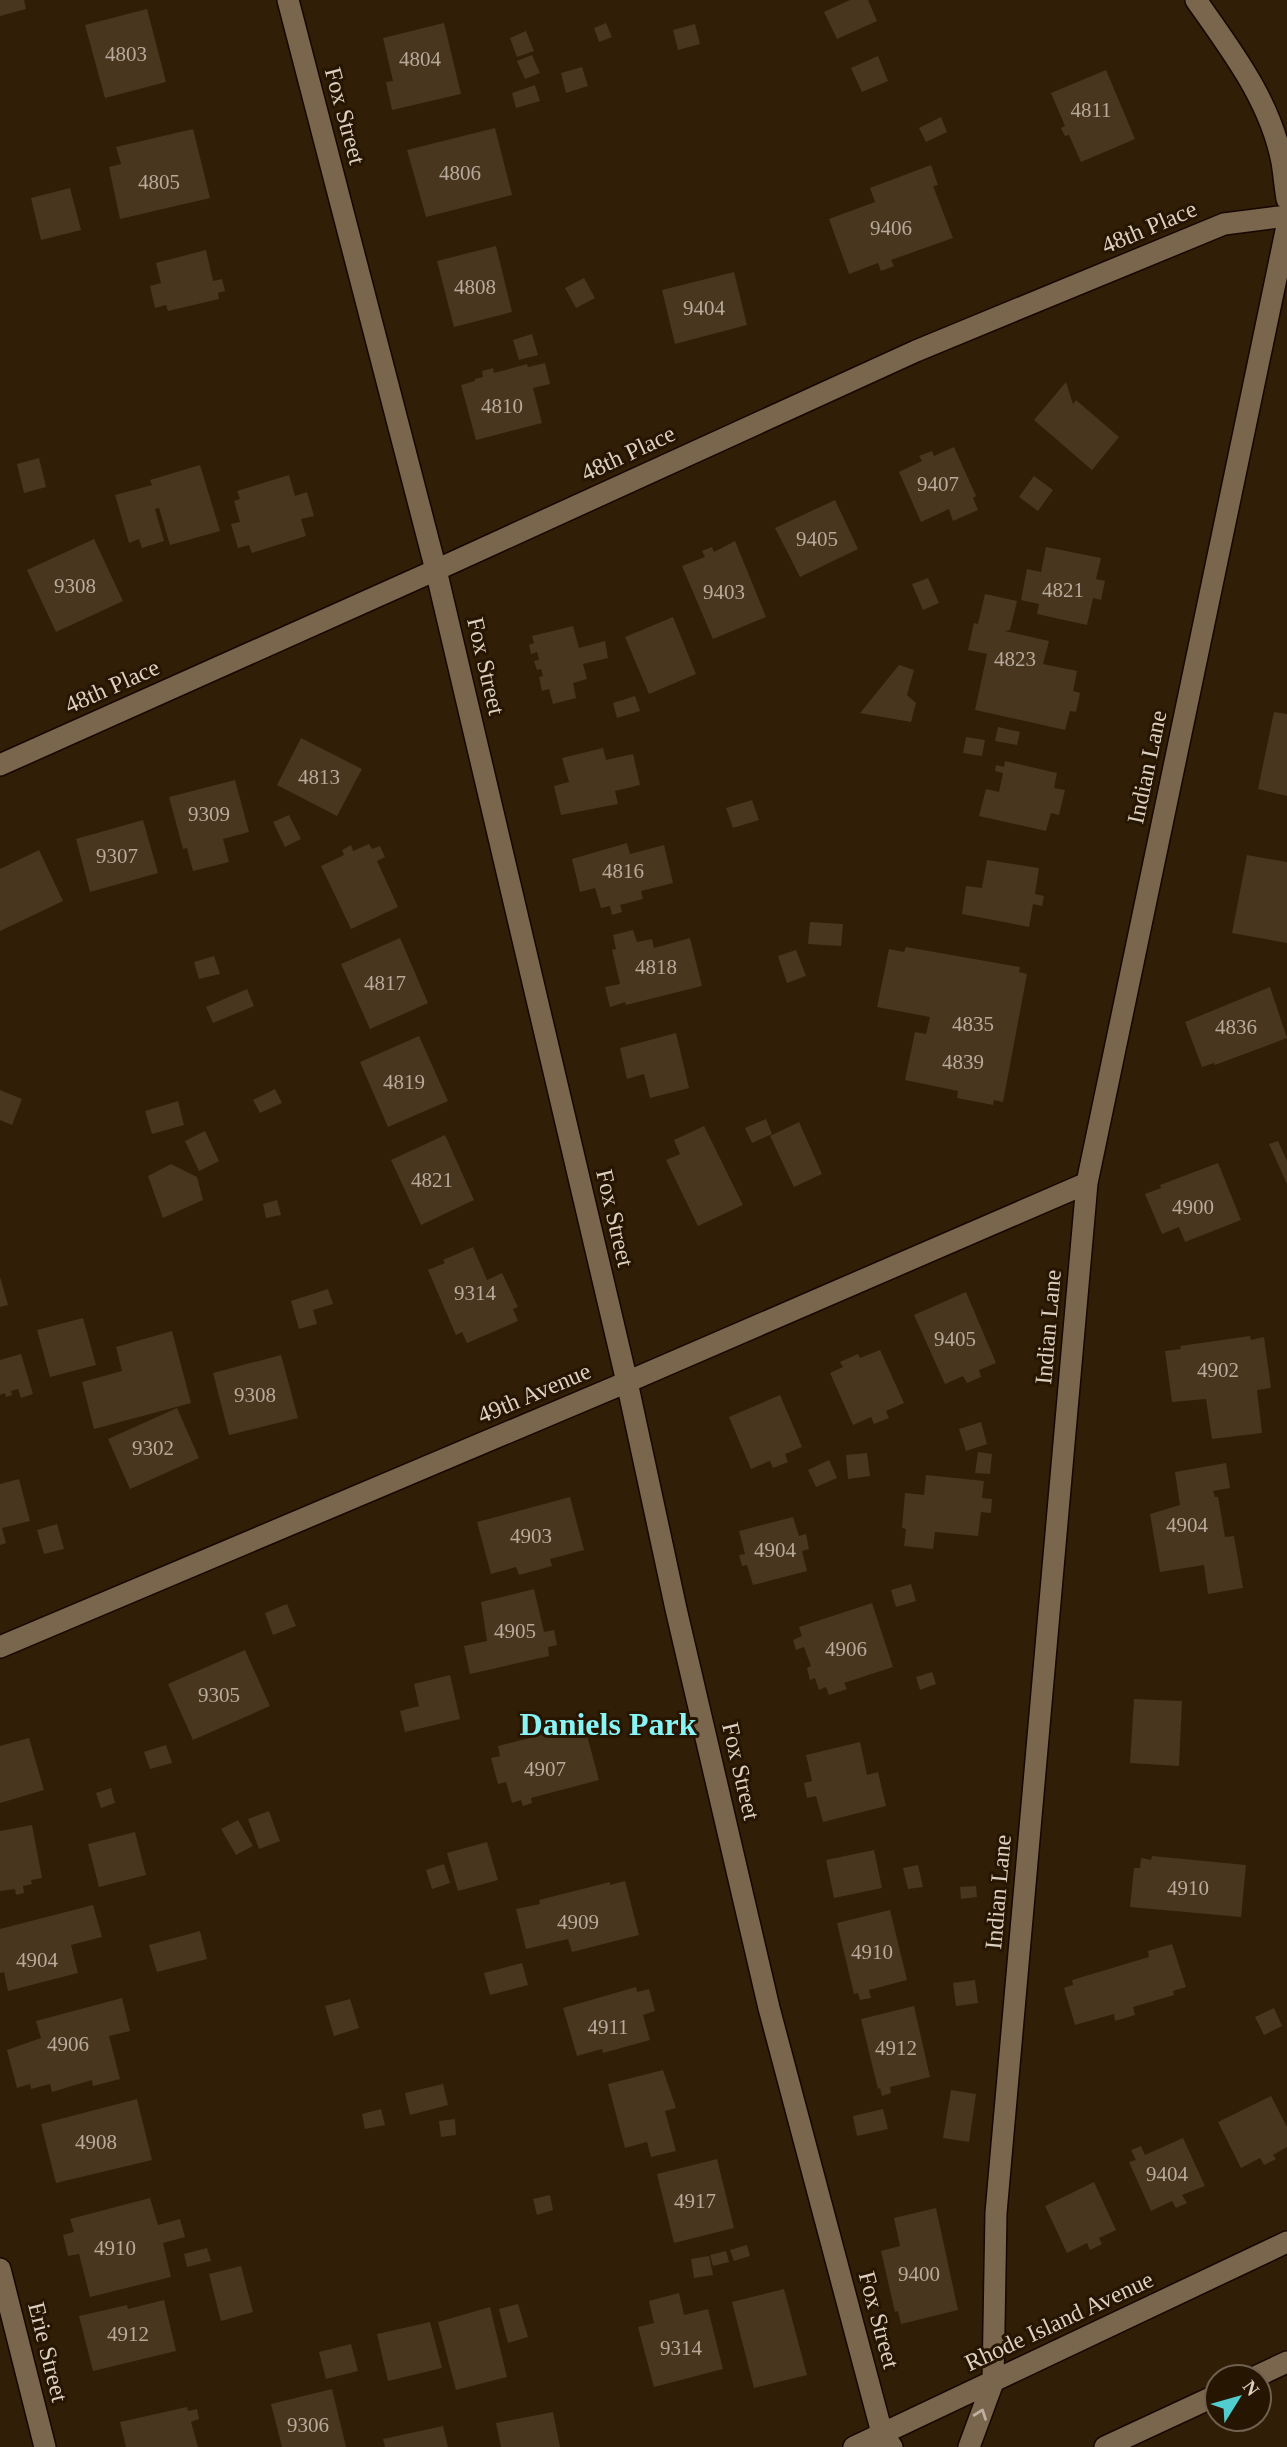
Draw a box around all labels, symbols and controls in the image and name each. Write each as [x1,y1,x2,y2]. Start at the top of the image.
house number: 4803 [105,42,147,66]
house number: 4804 [399,47,442,71]
street label: Fox Street [320,65,370,168]
house number: 4811 [1070,98,1112,122]
house number: 4806 [439,161,481,185]
house number: 4805 [138,170,180,194]
street label: 48th Place [1098,195,1200,259]
house number: 9406 [870,216,912,240]
house number: 4808 [454,275,496,299]
house number: 9404 [683,296,726,320]
house number: 4810 [481,394,523,418]
street label: 48th Place [577,420,679,486]
house number: 9407 [917,472,959,496]
house number: 9405 [796,527,838,551]
house number: 9308 [54,574,96,598]
house number: 4821 [1042,578,1084,602]
house number: 9403 [703,580,745,604]
street label: Fox Street [462,615,510,718]
house number: 4823 [994,647,1036,671]
street label: 48th Place [61,654,163,718]
street label: Indian Lane [1122,708,1172,826]
house number: 4813 [298,765,340,789]
house number: 9309 [188,802,230,826]
house number: 9307 [96,844,138,868]
house number: 4816 [602,859,644,883]
house number: 4818 [635,955,677,979]
house number: 4817 [364,971,406,995]
house number: 4835 [952,1012,994,1036]
house number: 4836 [1215,1015,1257,1039]
house number: 4839 [942,1050,984,1074]
house number: 4819 [383,1070,425,1094]
street label: Fox Street [591,1167,639,1270]
house number: 4821 [411,1168,453,1192]
house number: 4900 [1172,1195,1214,1219]
street label: Indian Lane [1030,1268,1066,1386]
house number: 9314 [454,1281,497,1305]
house number: 9405 [934,1327,976,1351]
street label: 49th Avenue [474,1358,594,1428]
house number: 4902 [1197,1358,1239,1382]
house number: 9308 [234,1383,276,1407]
house number: 9302 [132,1436,174,1460]
house number: 4904 [1166,1513,1209,1537]
house number: 4903 [510,1524,552,1548]
house number: 4904 [754,1538,797,1562]
house number: 4905 [494,1619,536,1643]
house number: 4906 [825,1637,867,1661]
house number: 9305 [198,1683,240,1707]
district label: Daniels Park [520,1706,697,1742]
street label: Fox Street [717,1720,765,1823]
house number: 4907 [524,1757,566,1781]
street label: Indian Lane [980,1833,1016,1951]
house number: 4910 [1167,1876,1209,1900]
house number: 4909 [557,1910,599,1934]
house number: 4910 [851,1940,893,1964]
house number: 4904 [16,1948,59,1972]
house number: 4911 [587,2015,629,2039]
house number: 4906 [47,2032,89,2056]
house number: 4912 [875,2036,917,2060]
house number: 4908 [75,2130,117,2154]
house number: 9404 [1146,2162,1189,2186]
house number: 4917 [674,2189,716,2213]
house number: 4910 [94,2236,136,2260]
house number: 9400 [898,2262,940,2286]
street label: Rhode Island Avenue [961,2266,1157,2376]
street label: Fox Street [854,2269,904,2372]
street label: Erie Street [23,2299,73,2405]
house number: 4912 [107,2322,149,2346]
house number: 9314 [660,2336,703,2360]
north arrow [1203,2363,1273,2433]
text: N [1239,2376,1264,2400]
one-way arrow [973,2409,987,2421]
house number: 9306 [287,2413,329,2437]

